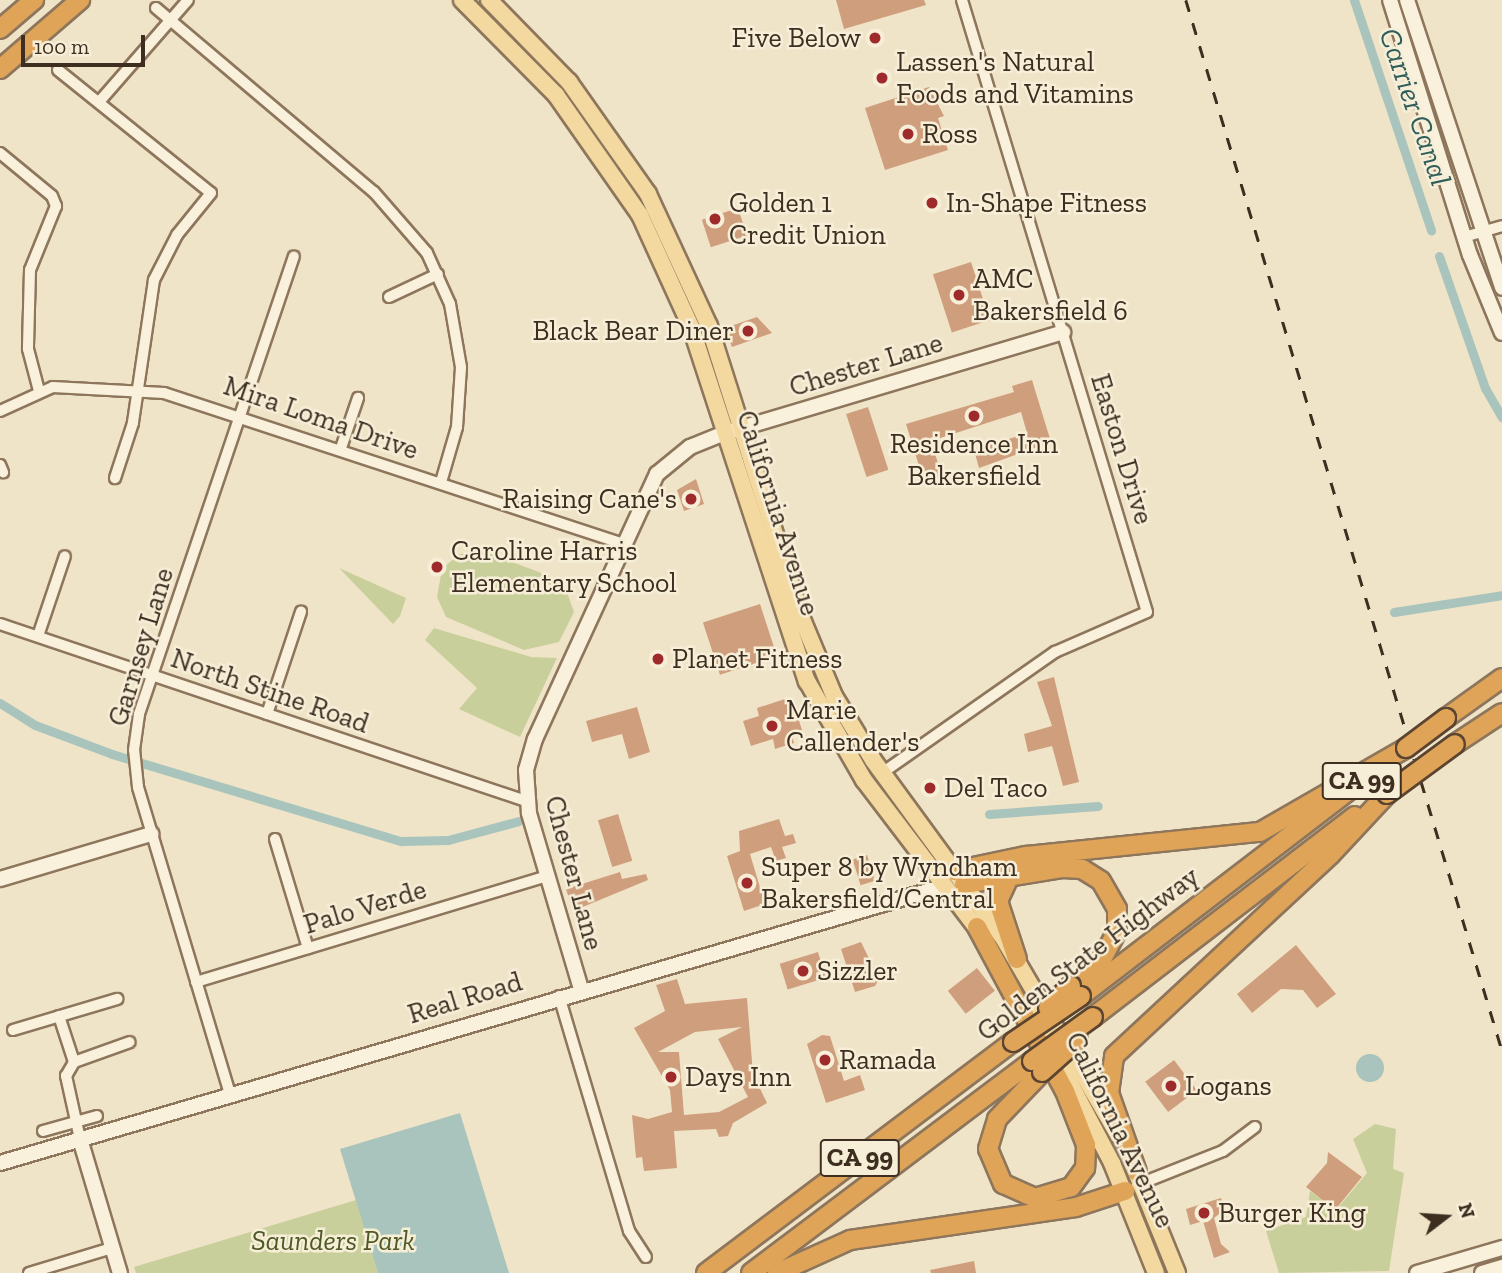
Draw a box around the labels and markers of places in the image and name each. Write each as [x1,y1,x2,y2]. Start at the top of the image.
place label: Five Below [732,21,861,55]
marker: Five Below [867,30,883,46]
place label: Lassen's Natural Foods and Vitamins [896,45,1135,111]
marker: Lassen's Natural Foods and Vitamins [874,70,890,86]
place label: Ross [922,117,978,151]
marker: Ross [900,126,916,142]
place label: Golden 1 Credit Union [729,186,886,252]
place label: In-Shape Fitness [946,186,1147,220]
marker: In-Shape Fitness [924,195,940,211]
marker: Golden 1 Credit Union [707,211,723,227]
place label: AMC Bakersfield 6 [973,262,1128,328]
marker: AMC Bakersfield 6 [951,287,967,303]
place label: Black Bear Diner [532,314,734,348]
marker: Black Bear Diner [740,323,756,339]
marker: Residence Inn Bakersfield [966,408,982,424]
place label: Residence Inn Bakersfield [890,427,1058,493]
place label: Raising Cane's [502,482,677,516]
marker: Raising Cane's [683,491,699,507]
place label: Caroline Harris Elementary School [451,534,677,600]
marker: Caroline Harris Elementary School [429,559,445,575]
place label: Planet Fitness [672,642,843,676]
marker: Planet Fitness [650,651,666,667]
place label: Marie Callender's [786,693,920,759]
marker: Marie Callender's [764,718,780,734]
place label: Del Taco [944,771,1048,805]
marker: Del Taco [922,780,938,796]
place label: Super 8 by Wyndham Bakersfield/Central [761,850,1019,916]
marker: Super 8 by Wyndham Bakersfield/Central [739,875,755,891]
place label: Sizzler [817,954,898,988]
marker: Sizzler [795,963,811,979]
place label: Ramada [839,1043,936,1077]
marker: Ramada [817,1052,833,1068]
place label: Days Inn [685,1060,791,1094]
marker: Days Inn [663,1069,679,1085]
place label: Logans [1185,1069,1272,1103]
marker: Logans [1163,1078,1179,1094]
place label: Burger King [1218,1196,1366,1230]
marker: Burger King [1196,1205,1212,1221]

